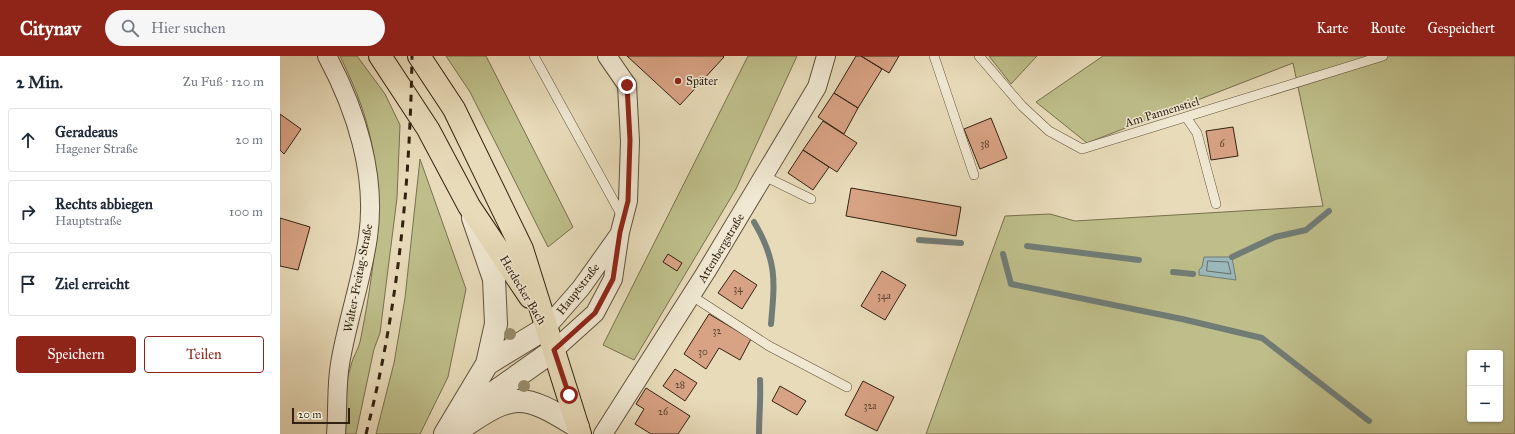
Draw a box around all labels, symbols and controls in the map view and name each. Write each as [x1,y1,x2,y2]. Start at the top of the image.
search box [105,10,385,46]
text: Citynav [20,17,81,40]
icon: search [119,17,141,39]
text: Hier suchen [151,19,226,37]
text: Karte [1316,20,1348,37]
text: Route [1370,20,1406,37]
text: Gespeichert [1428,20,1495,37]
text: 2 Min. [16,72,63,93]
text: Zu Fuß · 120 m [183,74,264,90]
place label: Später [686,74,718,88]
route end [618,76,636,94]
marker: Später [673,76,683,86]
street label: Am Pannenstiel [1122,94,1202,130]
text: Geradeaus [55,123,118,141]
icon: ahead [17,129,39,151]
text: 20 m [235,132,263,148]
house number: 38 [980,138,990,150]
house number: 6 [1219,138,1225,150]
text: Hagener Straße [55,141,138,157]
text: Rechts abbiegen [55,195,153,213]
icon: right [17,201,39,223]
text: 100 m [229,204,263,220]
street label: Attenbergstraße [694,211,748,287]
text: Hauptstraße [55,213,122,229]
street label: Walter-Freitag-Straße [341,223,376,333]
street label: Herdecker Bach [497,253,549,327]
street label: Hauptstraße [554,260,602,318]
icon: arrive [17,273,39,295]
text: Ziel erreicht [55,275,130,293]
house number: 34 [733,283,743,295]
house number: 34a [877,290,892,302]
house number: 32 [713,325,722,337]
button: Speichern [16,336,136,373]
button: Teilen [144,336,264,373]
house number: 30 [698,346,708,358]
map controls [1467,350,1503,422]
button: + [1467,350,1503,386]
house number: 28 [675,379,685,391]
route start [560,386,578,404]
button: − [1467,386,1503,422]
house number: 32a [863,400,877,412]
scale bar [292,406,350,425]
house number: 26 [658,406,669,418]
text: 20 m [298,408,321,421]

